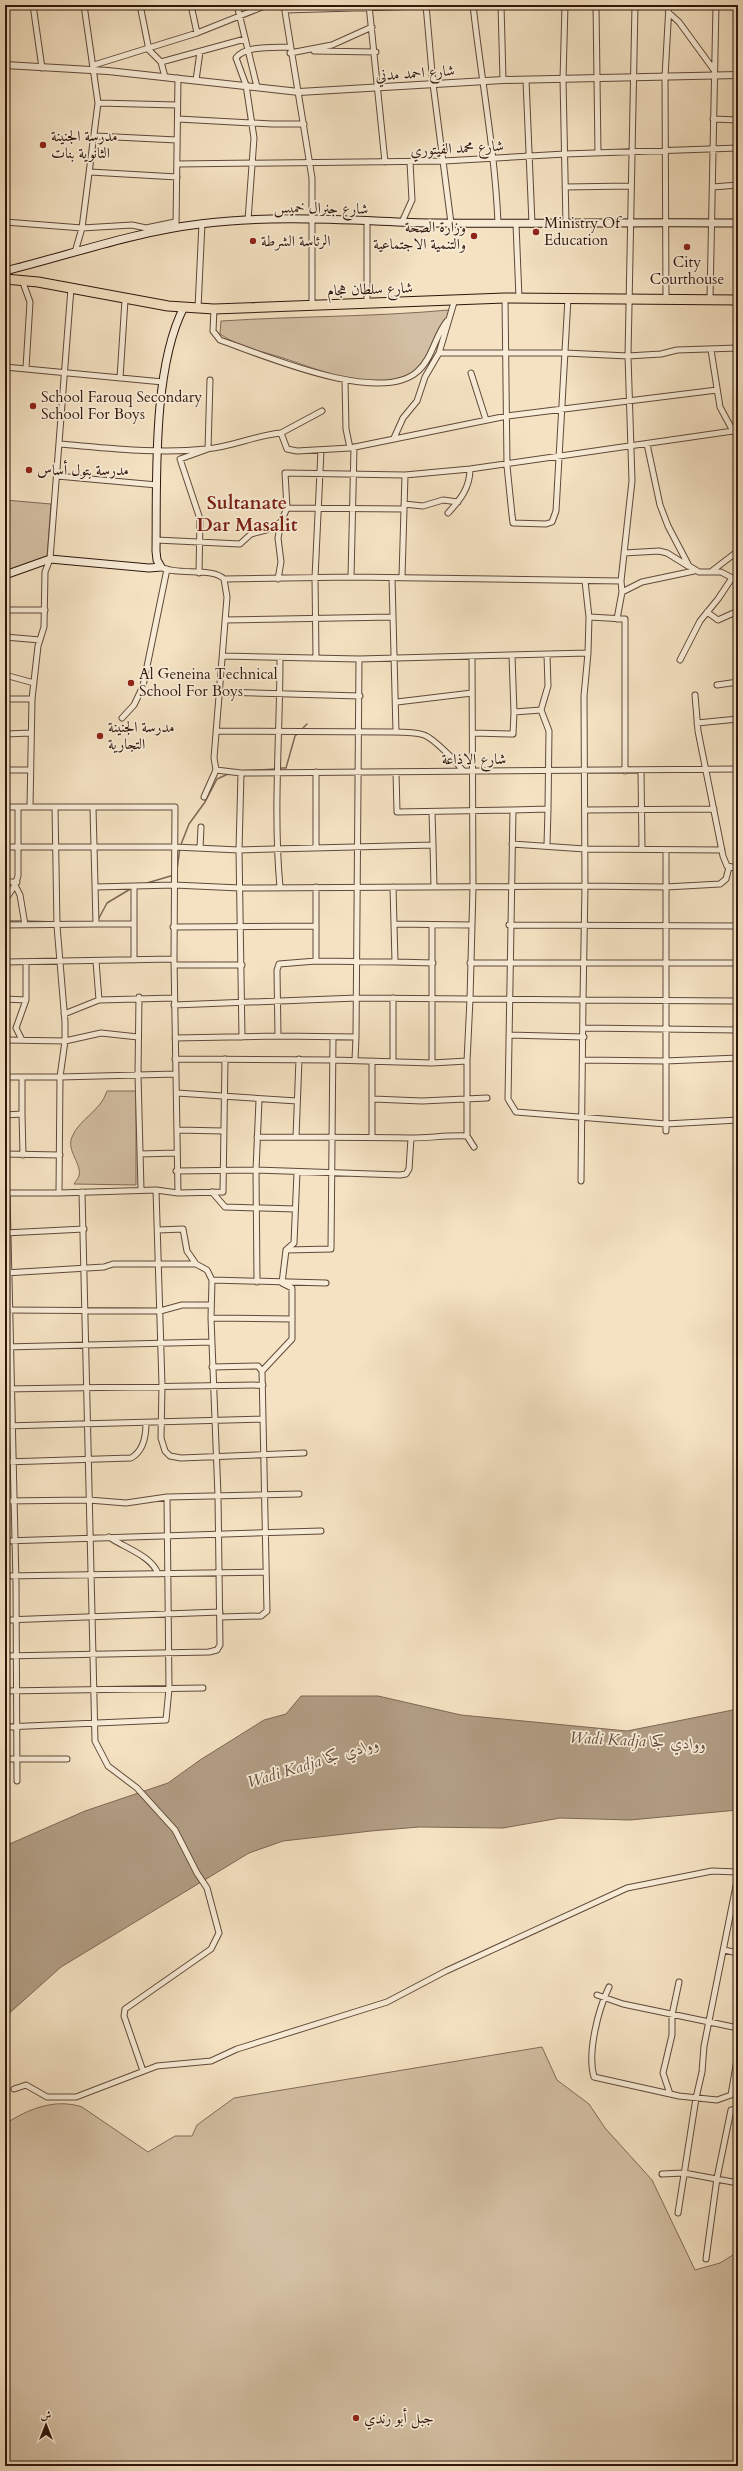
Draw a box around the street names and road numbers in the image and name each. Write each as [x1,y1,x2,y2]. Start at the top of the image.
street label: شارع احمد مدني [375,60,455,89]
street label: شارع محمد الفيتوري [410,136,504,163]
street label: شارع جنرال خميس [274,197,368,222]
street label: شارع سلطان هجام [327,278,413,303]
street label: شارع الاذاعة [442,749,506,772]

